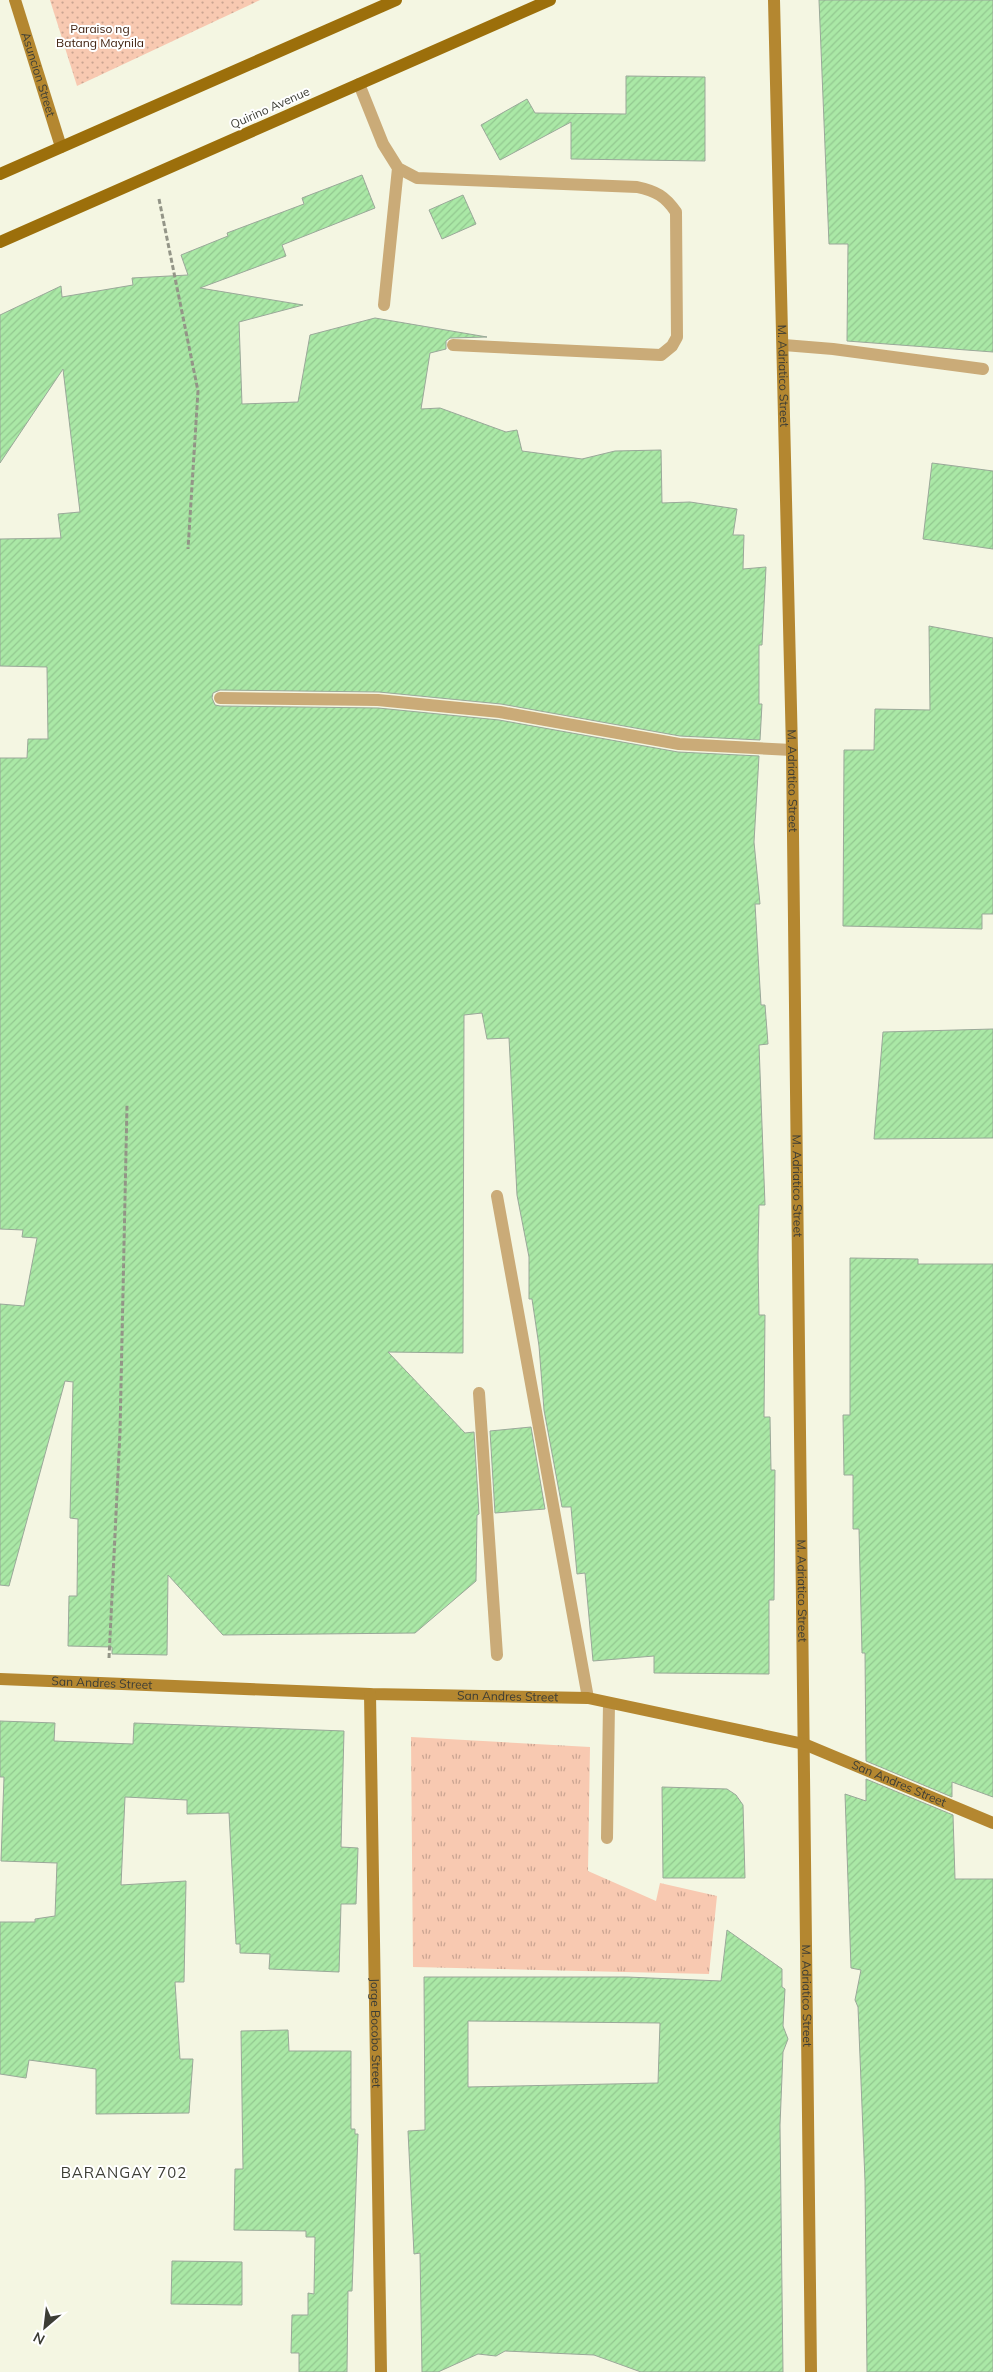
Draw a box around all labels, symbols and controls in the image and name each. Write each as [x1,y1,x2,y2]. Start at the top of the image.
park label: Paraiso ng Batang Maynila [56,21,144,50]
street label: Asuncion Street [19,30,59,118]
street label: Quirino Avenue [228,83,312,132]
street label: M. Adriatico Street [775,324,792,427]
street label: M. Adriatico Street [785,729,801,832]
street label: M. Adriatico Street [790,1134,806,1237]
street label: M. Adriatico Street [794,1539,810,1642]
street label: San Andres Street [51,1673,153,1692]
street label: San Andres Street [457,1688,558,1704]
street label: San Andres Street [850,1757,949,1810]
street label: M. Adriatico Street [799,1944,815,2047]
street label: Jorge Bocobo Street [368,1978,384,2088]
district label: BARANGAY 702 [61,2163,187,2182]
north arrow [20,2302,70,2352]
text: N [30,2328,48,2349]

